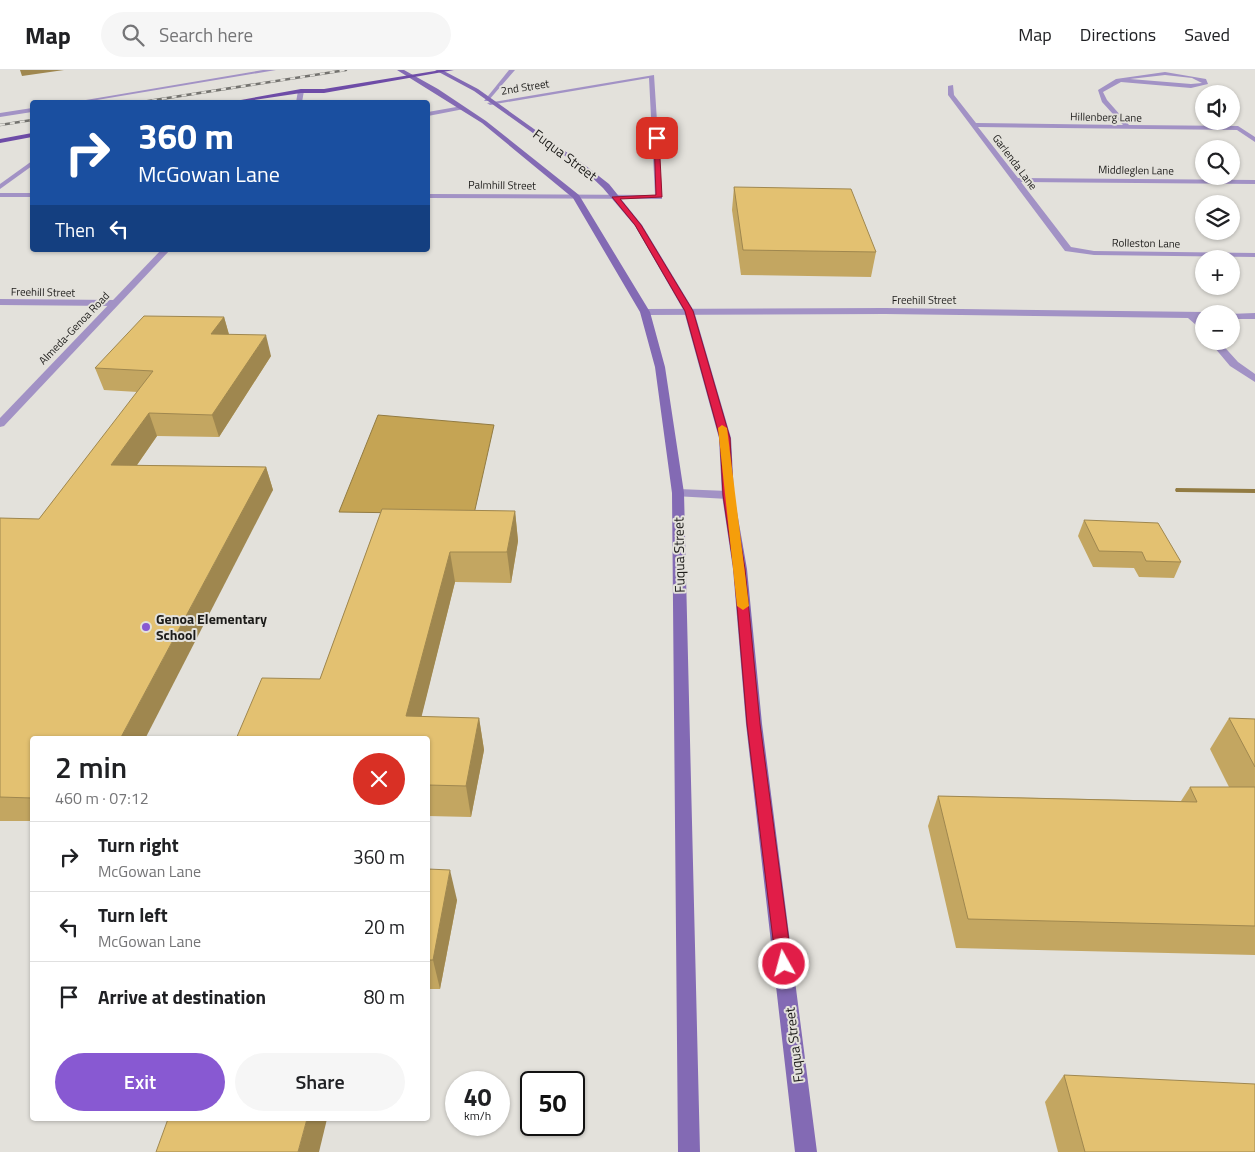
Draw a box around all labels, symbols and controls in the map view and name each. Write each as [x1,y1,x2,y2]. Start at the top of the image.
search box [101,12,451,57]
text: Map [25,17,71,53]
text: Search here [159,20,253,49]
icon: search [119,21,147,49]
text: Map [1018,21,1052,48]
text: Directions [1080,21,1156,48]
text: Saved [1184,21,1230,48]
street label: 2nd Street [500,75,550,99]
map controls [1195,85,1240,350]
button: sound [1195,85,1240,130]
street label: Hillenberg Lane [1070,108,1142,126]
text: 360 m [138,109,234,163]
pin [636,117,678,159]
icon: right [55,120,120,185]
street label: Fuqua Street [529,123,602,186]
icon: arrive [643,124,671,152]
street label: Garlenda Lane [989,131,1042,194]
button: search [1195,140,1240,185]
text: McGowan Lane [138,157,280,191]
street label: Middleglen Lane [1098,161,1174,179]
street label: Palmhill Street [468,176,536,194]
button: layers [1195,195,1240,240]
text: Then [55,215,95,244]
icon: left [105,215,133,243]
street label: Rolleston Lane [1112,234,1181,252]
button: + [1195,250,1240,295]
street label: Freehill Street [11,283,76,301]
street label: Almeda-Genoa Road [35,288,113,368]
street label: Freehill Street [892,292,956,308]
button: − [1195,305,1240,350]
street label: Fuqua Street [667,517,690,593]
place label: Genoa Elementary School [156,608,267,645]
marker: Genoa Elementary School [140,621,152,633]
text: 2 min [55,744,127,790]
button: close [353,753,405,805]
text: 460 m · 07:12 [55,786,149,810]
text: Turn right [98,830,179,859]
text: 360 m [353,842,405,871]
icon: right [55,843,83,871]
text: McGowan Lane [98,859,201,883]
text: Turn left [98,900,168,929]
text: 20 m [364,912,405,941]
icon: left [55,913,83,941]
text: McGowan Lane [98,929,201,953]
position arrow [757,937,809,989]
text: Arrive at destination [98,982,266,1011]
text: 80 m [364,982,405,1011]
icon: arrive [55,983,83,1011]
street label: Fuqua Street [778,1006,809,1084]
button: Exit [55,1053,225,1111]
button: Share [235,1053,405,1111]
speed limit sign: 50 [520,1071,585,1136]
text: 40 [463,1078,492,1116]
text: km/h [464,1106,491,1125]

